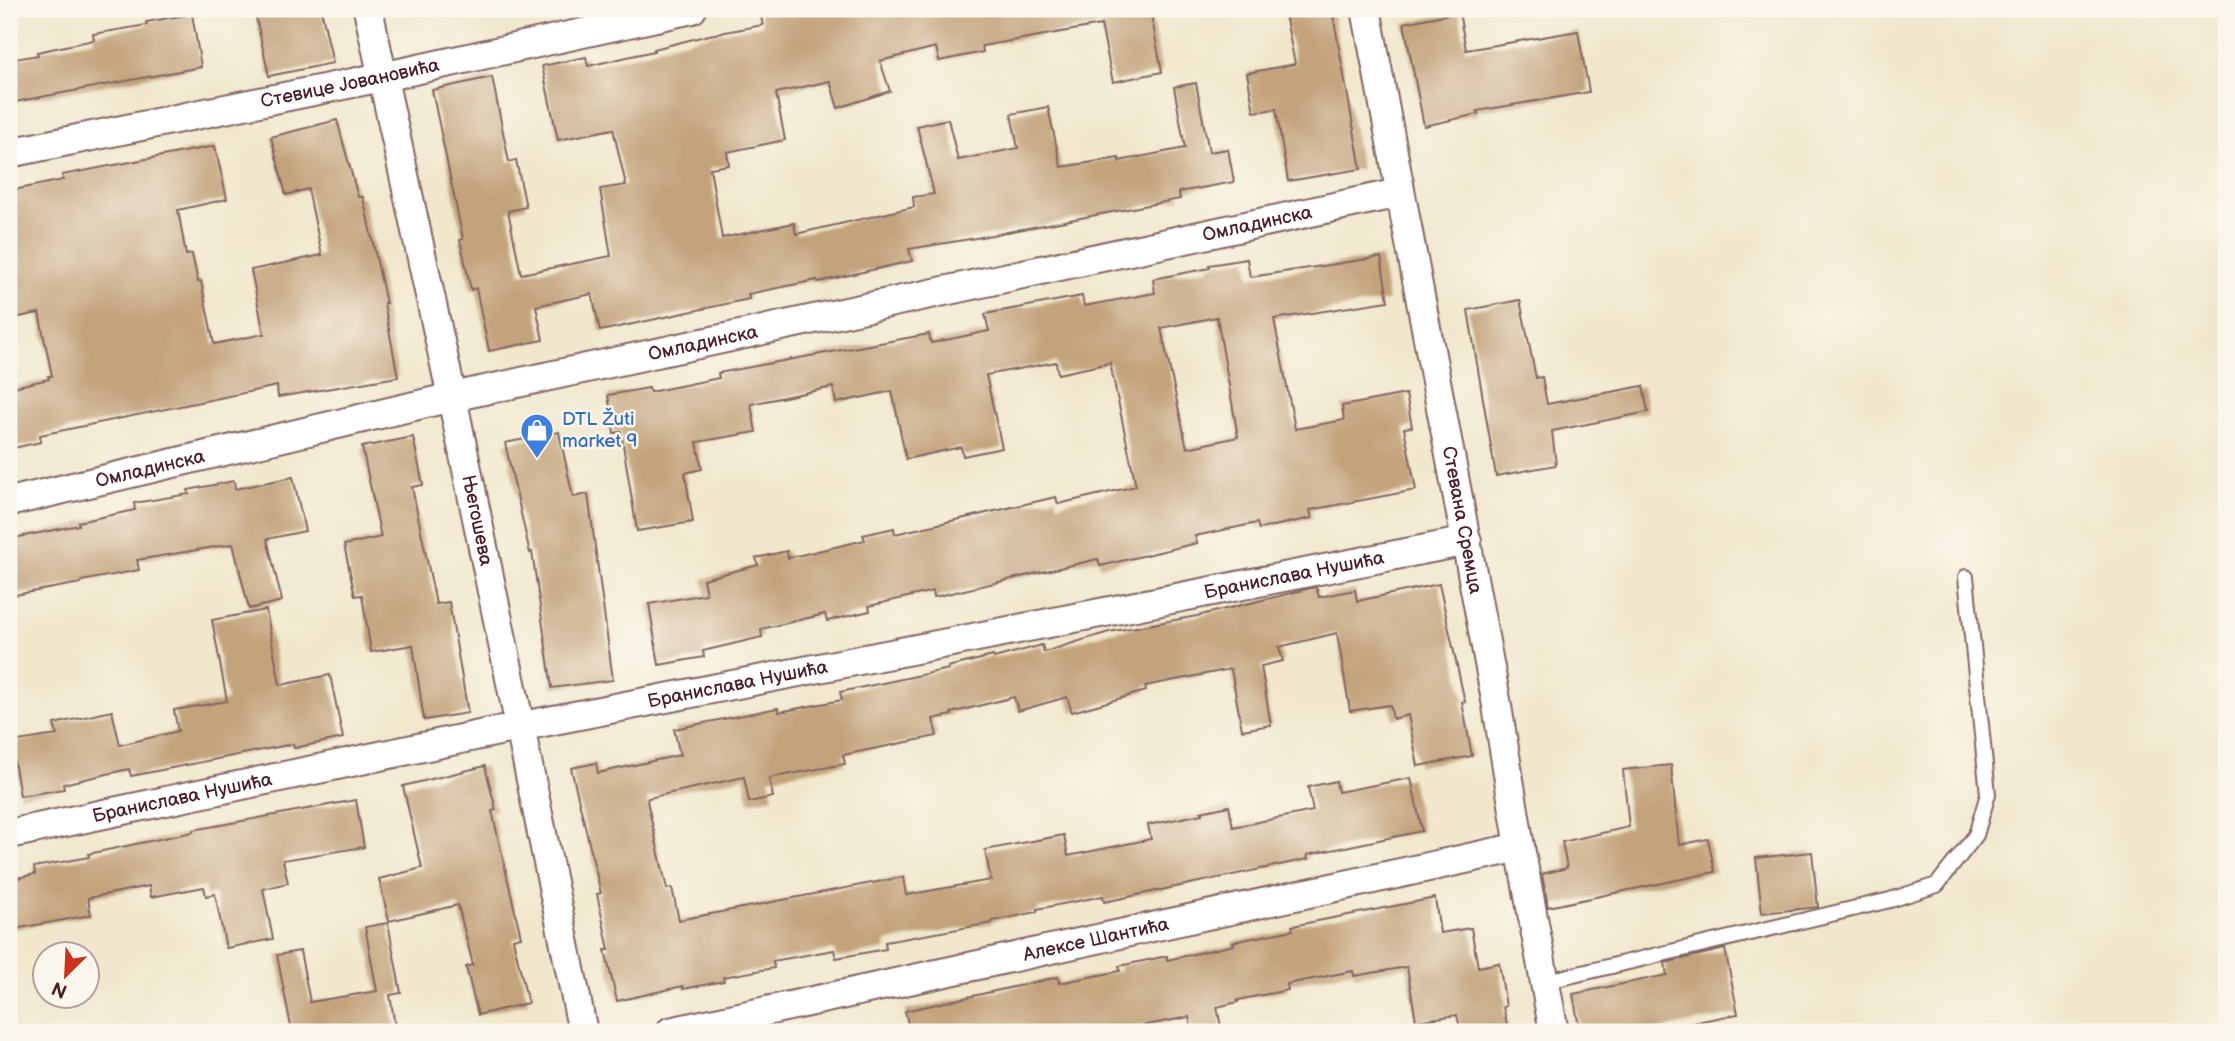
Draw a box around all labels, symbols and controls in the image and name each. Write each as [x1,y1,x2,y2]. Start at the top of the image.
street label: Стевице Јовановића [259,53,441,113]
street label: Омладинска [1200,201,1314,247]
street label: Омладинска [646,320,760,366]
place label: DTL Žuti market 9 [562,407,638,453]
shop icon: DTL Žuti market 9 [518,411,556,460]
street label: Стевана Сремца [1437,444,1487,596]
street label: Омладинска [93,445,207,493]
street label: Његошева [457,473,498,568]
street label: Бранислава Нушића [1202,546,1386,604]
street label: Бранислава Нушића [646,655,830,713]
street label: Бранислава Нушића [90,768,274,828]
street label: Алексе Шантића [1020,912,1171,967]
north arrow [32,940,102,1010]
text: N [48,976,71,1003]

